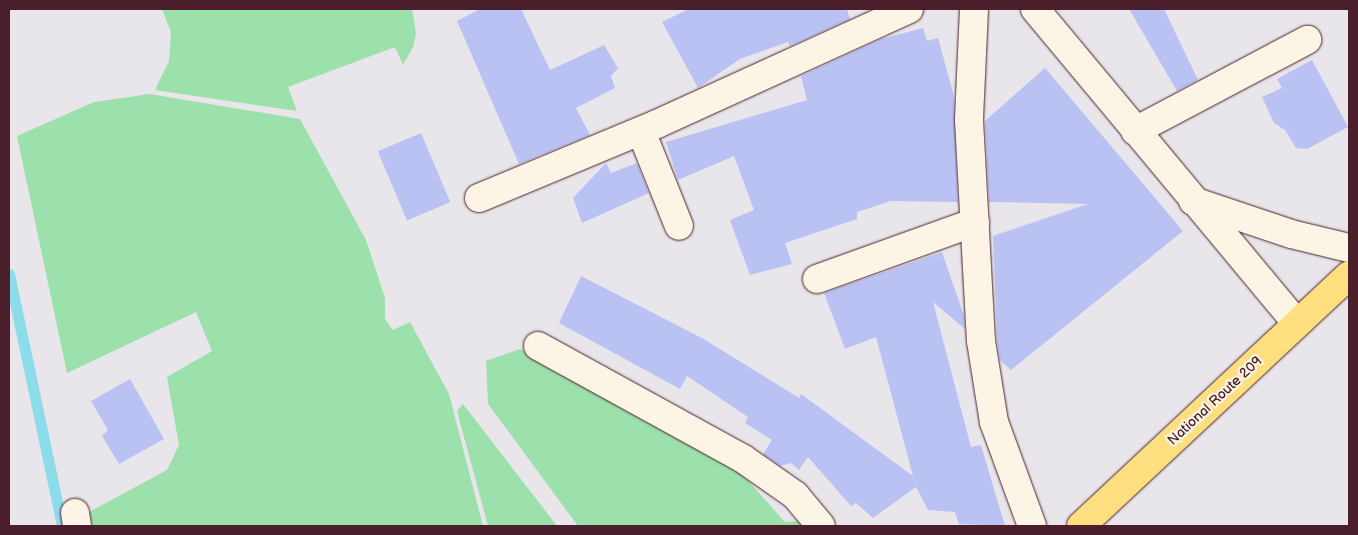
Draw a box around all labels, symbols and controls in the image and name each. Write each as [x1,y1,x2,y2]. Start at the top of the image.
street label: National Route 209 [1164,353,1266,449]

